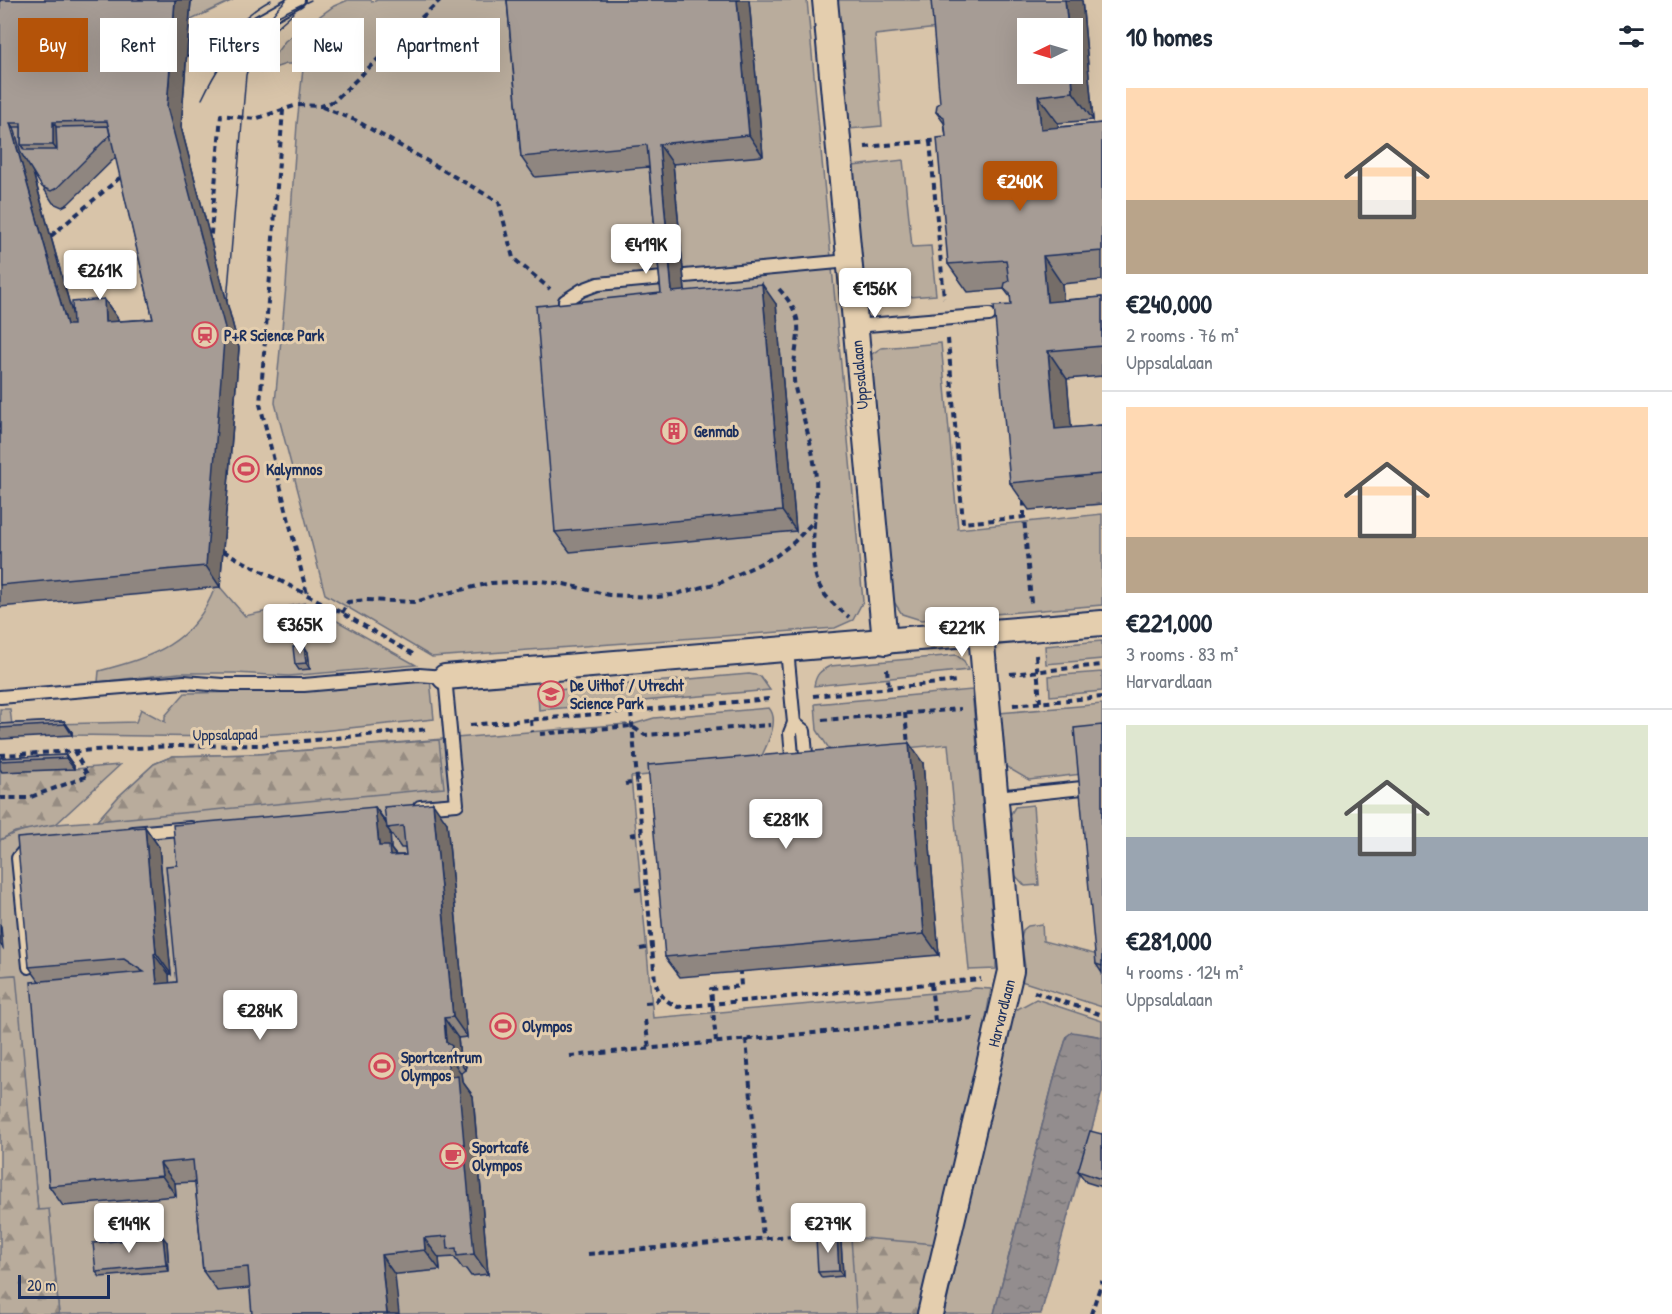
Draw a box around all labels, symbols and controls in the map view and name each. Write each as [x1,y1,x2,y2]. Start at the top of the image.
chip: Buy [18,18,88,72]
chip: Rent [100,18,177,72]
chip: Filters [189,18,280,72]
chip: New [292,18,364,72]
chip: Apartment [376,18,500,72]
north arrow [1017,18,1083,84]
map controls [1017,18,1083,84]
text: 10 homes [1126,19,1213,54]
icon: filters [1615,20,1648,53]
icon: home [1333,127,1441,235]
pin: €240K [978,161,1062,212]
text: €240K [997,167,1043,194]
pin: €419K [604,224,688,275]
text: €419K [625,230,667,257]
pin: €261K [58,250,142,301]
text: €261K [78,256,122,283]
pin: €156K [833,268,917,319]
text: €156K [853,274,897,301]
text: €240,000 [1126,286,1212,321]
station icon: P+R Science Park [190,320,220,350]
text: 2 rooms · 76 m² [1126,321,1239,348]
place label: P+R Science Park [224,324,324,346]
street label: Uppsalalaan [845,339,873,411]
text: Uppsalalaan [1126,348,1213,375]
building icon: Genmab [659,416,689,446]
place label: Genmab [694,420,739,442]
icon: home [1333,446,1441,554]
sports icon: Kalymnos [231,454,261,484]
place label: Kalymnos [266,458,323,481]
pin: €365K [258,604,342,655]
text: €221,000 [1126,605,1212,640]
pin: €221K [920,607,1004,658]
text: €365K [277,610,323,637]
text: €221K [939,613,985,640]
text: 3 rooms · 83 m² [1126,640,1238,667]
text: Harvardlaan [1126,667,1212,694]
place label: De Uithof / Utrecht Science Park [570,674,684,714]
school or university icon: De Uithof / Utrecht Science Park [536,679,566,709]
street label: Uppsalapad [192,722,258,746]
icon: home [1333,764,1441,872]
pin: €281K [744,799,828,850]
text: €281K [763,805,809,832]
text: €281,000 [1126,923,1212,958]
text: 4 rooms · 124 m² [1126,958,1243,985]
street label: Harvardlaan [982,977,1020,1049]
text: Uppsalalaan [1126,985,1213,1012]
pin: €284K [218,990,302,1041]
text: €284K [237,996,283,1023]
sports icon: Olympos [488,1011,518,1041]
place label: Olympos [522,1015,573,1038]
place label: Sportcentrum Olympos [401,1046,482,1087]
sports icon: Sportcentrum Olympos [367,1051,397,1081]
place label: Sportcafé Olympos [472,1136,530,1177]
cafe icon: Sportcafé Olympos [438,1141,468,1171]
pin: €149K [87,1203,171,1254]
pin: €279K [786,1203,870,1254]
text: €149K [108,1209,150,1236]
text: €279K [805,1209,851,1236]
scale bar [18,1272,110,1300]
text: 20 m [27,1274,56,1296]

